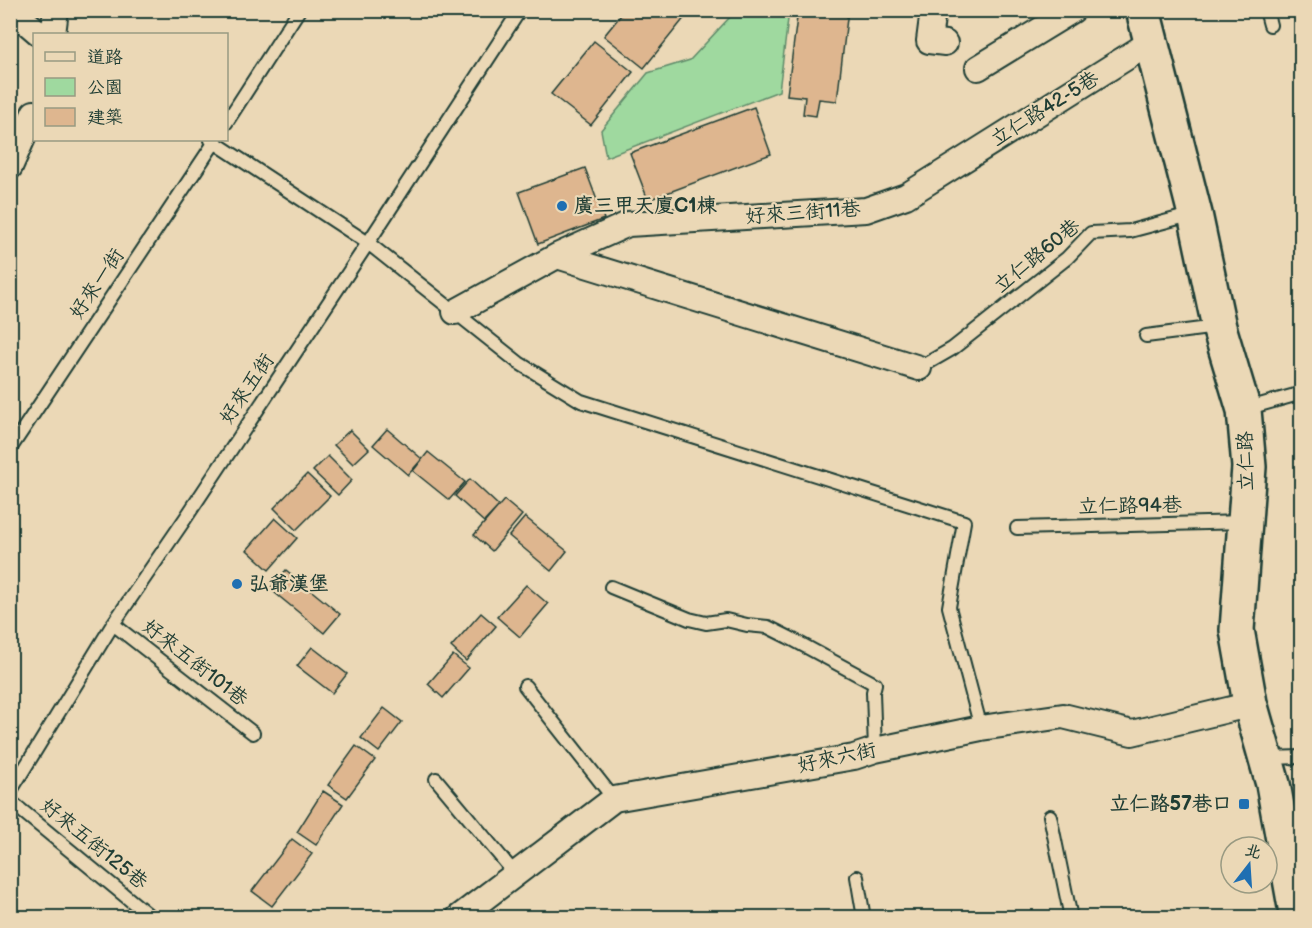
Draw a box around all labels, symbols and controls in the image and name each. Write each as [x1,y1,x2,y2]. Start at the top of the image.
legend [33,33,228,141]
text: 道路 [87,47,123,68]
street label: 立仁路42-5巷 [987,66,1104,152]
text: 公園 [87,77,123,98]
text: 建築 [87,107,123,128]
place label: 廣三甲天廈C1棟 [574,194,718,218]
street label: 好來三街11巷 [745,197,862,229]
marker: 廣三甲天廈C1棟 [555,199,569,213]
street label: 立仁路60巷 [989,213,1086,298]
street label: 好來一街 [65,244,129,324]
street label: 好來五街 [215,349,279,429]
street label: 立仁路 [1233,430,1259,491]
street label: 立仁路94巷 [1078,493,1183,519]
place label: 弘爺漢堡 [249,572,329,596]
marker: 弘爺漢堡 [230,577,244,591]
street label: 好來五街101巷 [137,614,253,712]
street label: 好來六街 [795,738,879,778]
place label: 立仁路57巷口 [1109,792,1232,816]
street label: 好來五街125巷 [36,793,153,895]
marker: 立仁路57巷口 [1237,797,1251,811]
north arrow [1219,835,1279,895]
text: 北 [1243,841,1263,864]

